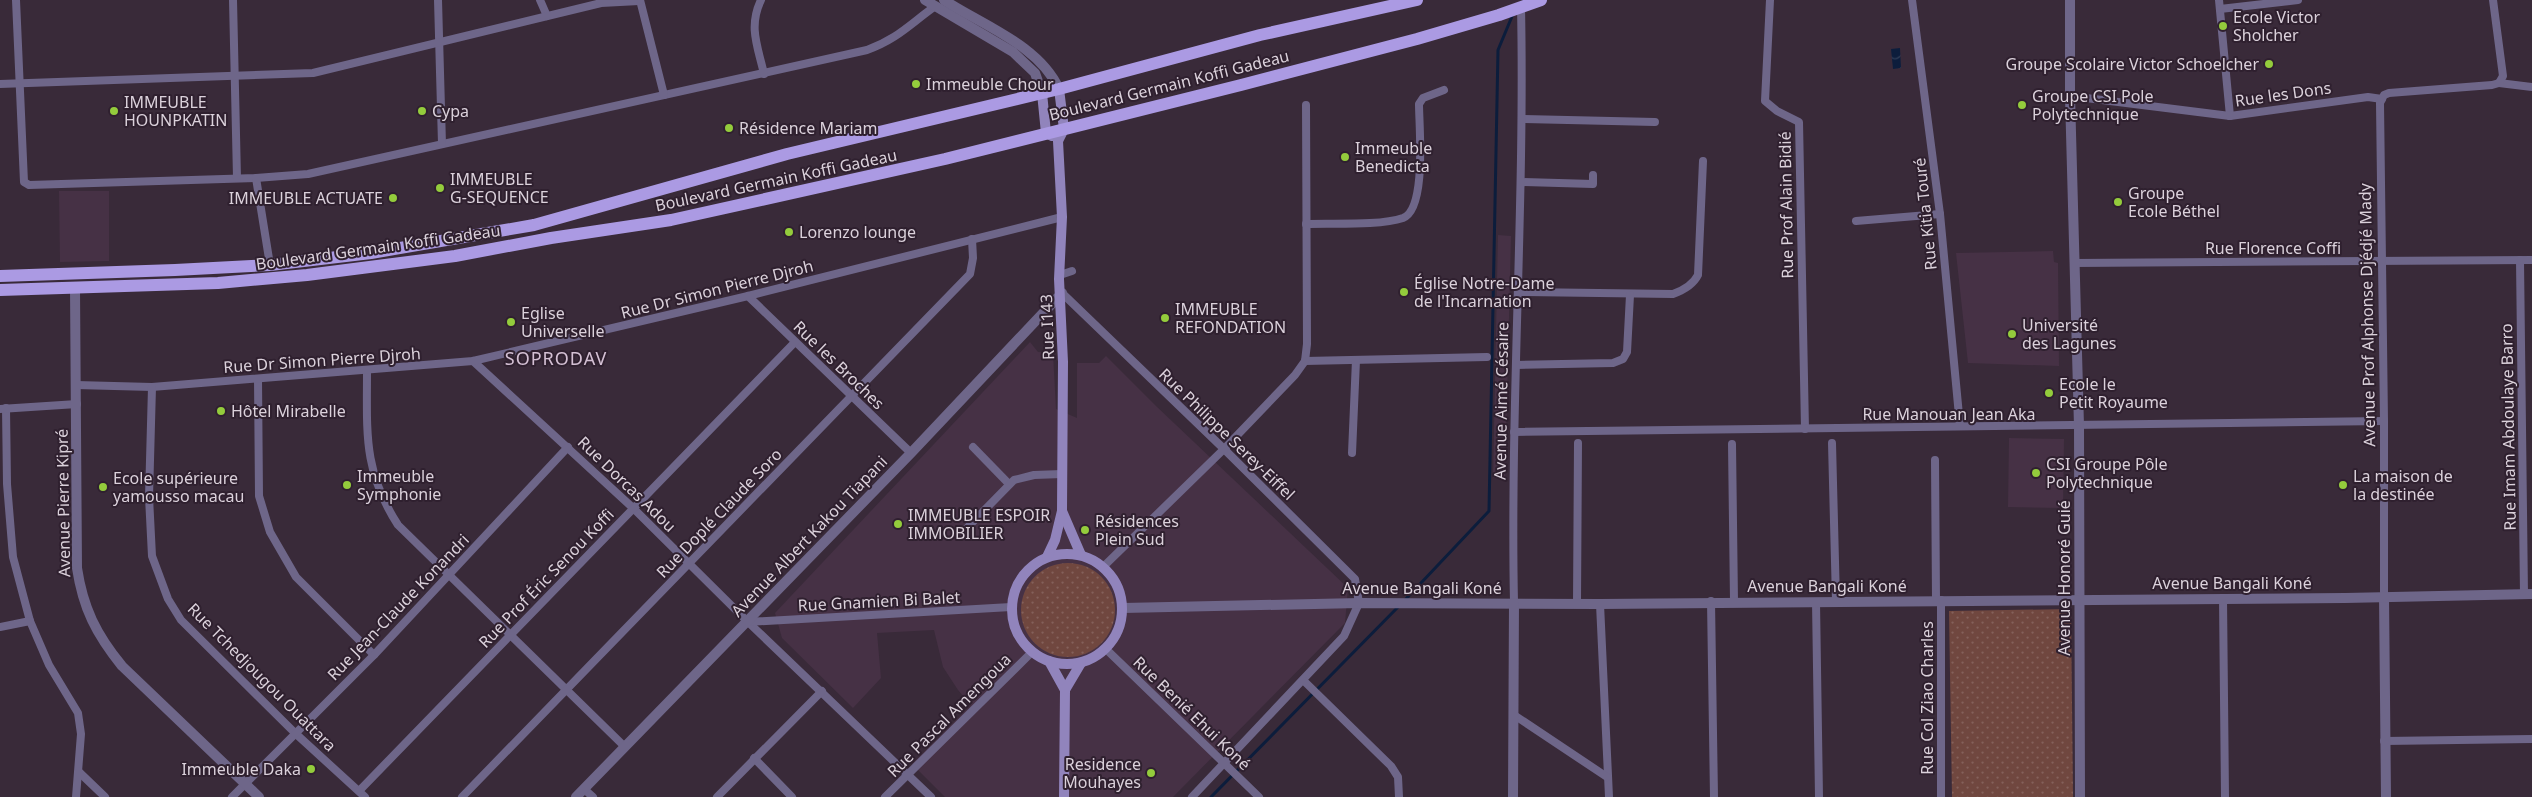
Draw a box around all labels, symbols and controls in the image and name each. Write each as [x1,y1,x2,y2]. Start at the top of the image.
place label: Ecole Victor Sholcher [2233,6,2320,46]
marker: Ecole Victor Sholcher [2217,20,2229,32]
street label: Boulevard Germain Koffi Gadeau [1047,44,1291,126]
place label: Groupe Scolaire Victor Schoelcher [2006,53,2259,75]
marker: Groupe Scolaire Victor Schoelcher [2263,58,2275,70]
place label: Immeuble Chour [926,73,1054,95]
street label: Rue les Dons [2233,76,2333,112]
marker: Immeuble Chour [910,78,922,90]
place label: Groupe CSI Pole Polytechnique [2032,85,2154,125]
place label: IMMEUBLE HOUNPKATIN [124,91,227,131]
marker: Groupe CSI Pole Polytechnique [2016,99,2028,111]
place label: Cypa [432,100,469,122]
marker: IMMEUBLE HOUNPKATIN [108,105,120,117]
marker: Cypa [416,105,428,117]
place label: Résidence Mariam [739,117,878,139]
marker: Résidence Mariam [723,122,735,134]
street label: Rue Prof Alain Bidié [1774,131,1798,279]
place label: Immeuble Benedicta [1355,137,1432,177]
street label: Boulevard Germain Koffi Gadeau [653,144,899,216]
marker: Immeuble Benedicta [1339,151,1351,163]
street label: Rue Kitia Touré [1908,157,1942,271]
place label: IMMEUBLE G-SEQUENCE [450,168,549,208]
marker: IMMEUBLE G-SEQUENCE [434,182,446,194]
place label: Groupe Ecole Béthel [2128,182,2220,222]
street label: Avenue Prof Alphonse Djédjé Mady [2354,182,2380,447]
place label: IMMEUBLE ACTUATE [229,187,383,209]
marker: IMMEUBLE ACTUATE [387,192,399,204]
marker: Groupe Ecole Béthel [2112,196,2124,208]
street label: Boulevard Germain Koffi Gadeau [254,219,502,275]
place label: Lorenzo lounge [799,221,916,243]
marker: Lorenzo lounge [783,226,795,238]
street label: Rue Florence Coffi [2205,237,2341,259]
street label: Rue Dr Simon Pierre Djroh [618,254,816,324]
place label: Église Notre-Dame de l'Incarnation [1414,272,1555,312]
marker: Église Notre-Dame de l'Incarnation [1398,286,1410,298]
street label: Rue I143 [1035,294,1059,360]
place label: IMMEUBLE REFONDATION [1175,298,1286,338]
place label: Eglise Universelle [521,302,604,342]
marker: IMMEUBLE REFONDATION [1159,312,1171,324]
place label: Université des Lagunes [2022,314,2116,354]
marker: Eglise Universelle [505,316,517,328]
street label: Rue les Broches [789,316,889,414]
street label: Avenue Aimé Césaire [1489,322,1513,480]
street label: Rue Imam Abdoulaye Barro [2495,323,2521,531]
marker: Université des Lagunes [2006,328,2018,340]
street label: Rue Dr Simon Pierre Djroh [223,342,421,378]
district label: SOPRODAV [505,346,607,370]
street label: Rue Philippe Serey-Eiffel [1154,363,1300,505]
place label: Ecole le Petit Royaume [2059,373,2168,413]
marker: Ecole le Petit Royaume [2043,387,2055,399]
place label: Hôtel Mirabelle [231,400,346,422]
street label: Rue Manouan Jean Aka [1862,403,2036,425]
marker: Hôtel Mirabelle [215,405,227,417]
street label: Avenue Pierre Kipré [51,429,75,577]
street label: Rue Dorcas Adou [573,431,681,537]
street label: Rue Doplé Claude Soro [651,443,787,583]
street label: Avenue Albert Kakou Tiapani [726,451,892,621]
place label: CSI Groupe Pôle Polytechnique [2046,453,2168,493]
place label: Immeuble Symphonie [357,465,441,505]
place label: La maison de la destinée [2353,465,2453,505]
place label: Ecole supérieure yamousso macau [113,467,244,507]
marker: CSI Groupe Pôle Polytechnique [2030,467,2042,479]
marker: Immeuble Symphonie [341,479,353,491]
marker: La maison de la destinée [2337,479,2349,491]
marker: Ecole supérieure yamousso macau [97,481,109,493]
street label: Avenue Honoré Guié [2053,500,2075,656]
street label: Rue Prof Éric Senou Koffi [474,503,618,653]
place label: IMMEUBLE ESPOIR IMMOBILIER [908,504,1050,544]
place label: Résidences Plein Sud [1095,510,1179,550]
marker: IMMEUBLE ESPOIR IMMOBILIER [892,518,904,530]
marker: Résidences Plein Sud [1079,524,1091,536]
street label: Rue Jean-Claude Konandri [322,529,474,685]
street label: Avenue Bangali Koné [2152,572,2312,594]
street label: Avenue Bangali Koné [1747,575,1907,597]
street label: Avenue Bangali Koné [1342,577,1502,599]
street label: Rue Gnamien Bi Balet [797,586,961,616]
street label: Rue Tchedjougou Ouattara [183,598,341,756]
street label: Rue Col Ziao Charles [1916,621,1938,775]
street label: Rue Pascal Amengoua [882,648,1016,782]
street label: Rue Benié Ehui Koné [1129,651,1255,775]
place label: Residence Mouhayes [1063,753,1141,793]
place label: Immeuble Daka [181,758,301,780]
marker: Immeuble Daka [305,763,317,775]
marker: Residence Mouhayes [1145,767,1157,779]

